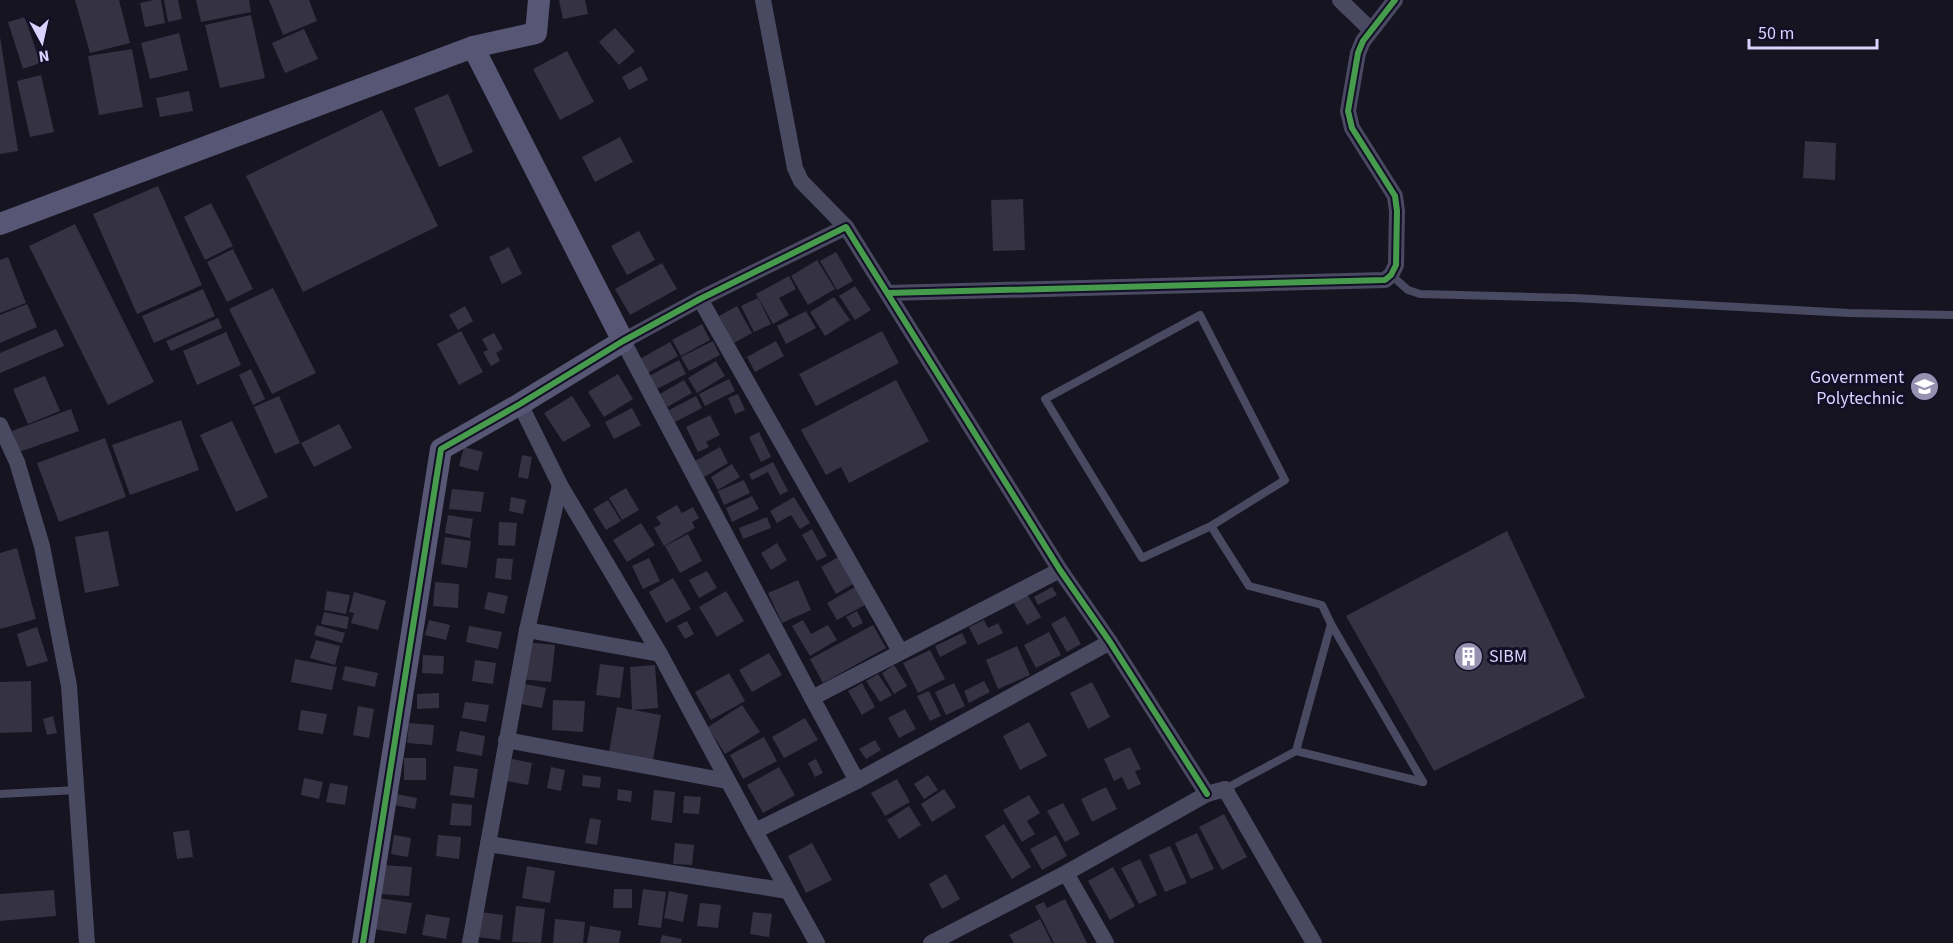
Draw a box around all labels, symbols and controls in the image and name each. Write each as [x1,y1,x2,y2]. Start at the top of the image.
north arrow [12,12,72,72]
scale bar [1749,12,1876,50]
text: 50 m [1758,21,1794,46]
text: N [37,44,51,67]
place label: Government Polytechnic [1810,365,1904,411]
school or university icon: Government Polytechnic [1909,371,1941,403]
building icon: SIBM [1452,640,1484,672]
place label: SIBM [1489,644,1527,669]

